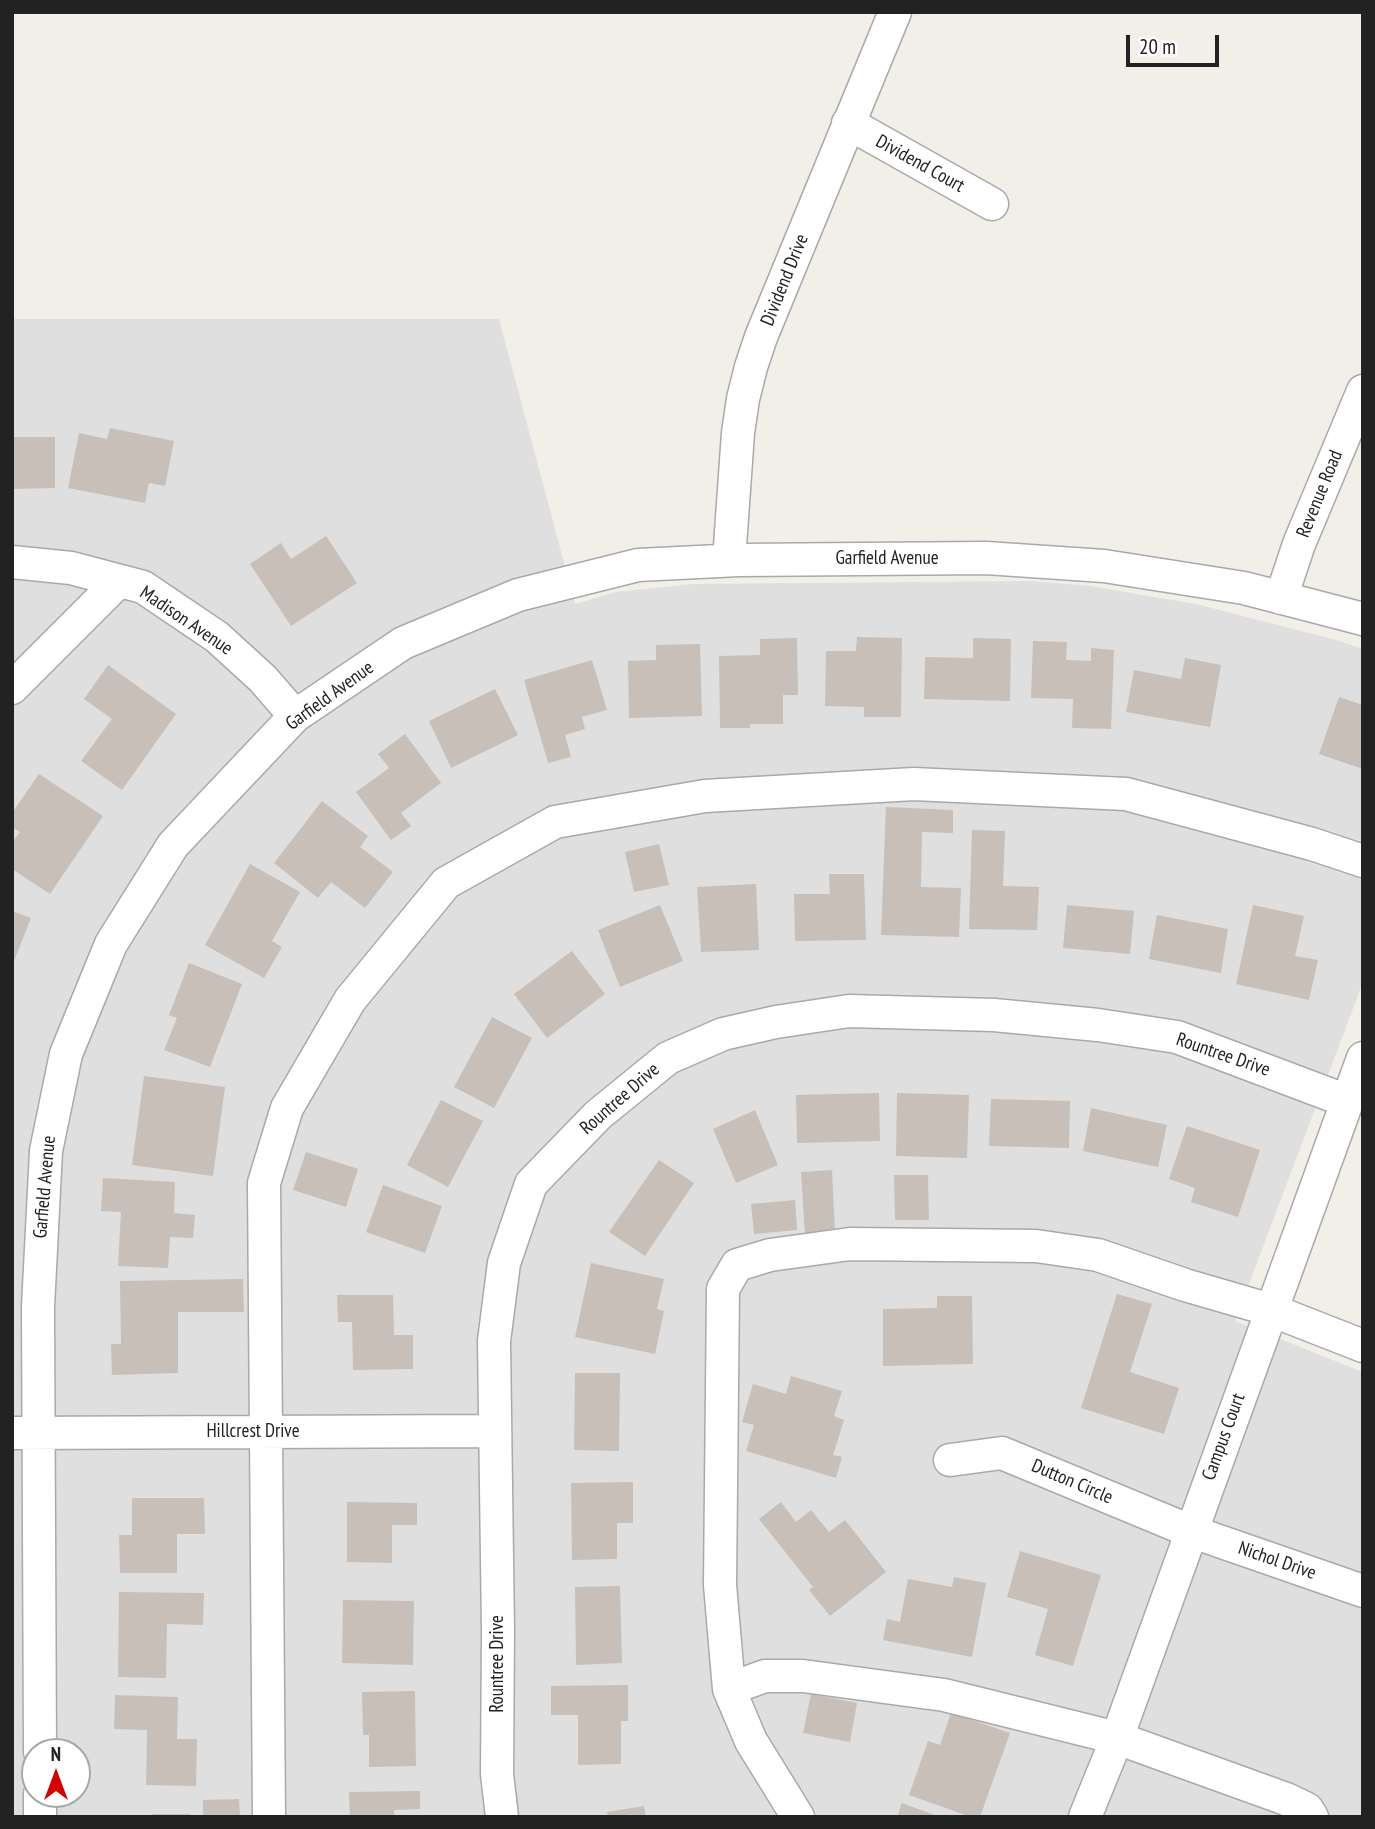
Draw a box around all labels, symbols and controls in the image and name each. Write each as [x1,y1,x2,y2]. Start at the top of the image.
scale bar [1130,21,1223,65]
text: 20 m [1139,33,1176,60]
street label: Dividend Court [872,130,968,198]
street label: Dividend Drive [756,231,814,329]
street label: Revenue Road [1292,447,1348,541]
street label: Garfield Avenue [835,548,939,570]
street label: Madison Avenue [135,582,237,660]
street label: Garfield Avenue [282,656,378,736]
street label: Rountree Drive [1173,1028,1273,1082]
street label: Rountree Drive [576,1058,664,1140]
street label: Garfield Avenue [29,1135,61,1239]
street label: Campus Court [1198,1390,1250,1484]
street label: Hillcrest Drive [206,1421,300,1443]
street label: Dutton Circle [1028,1455,1116,1509]
street label: Nichol Drive [1235,1537,1319,1585]
street label: Rountree Drive [487,1615,509,1713]
north arrow [21,1738,91,1808]
text: N [51,1742,61,1766]

